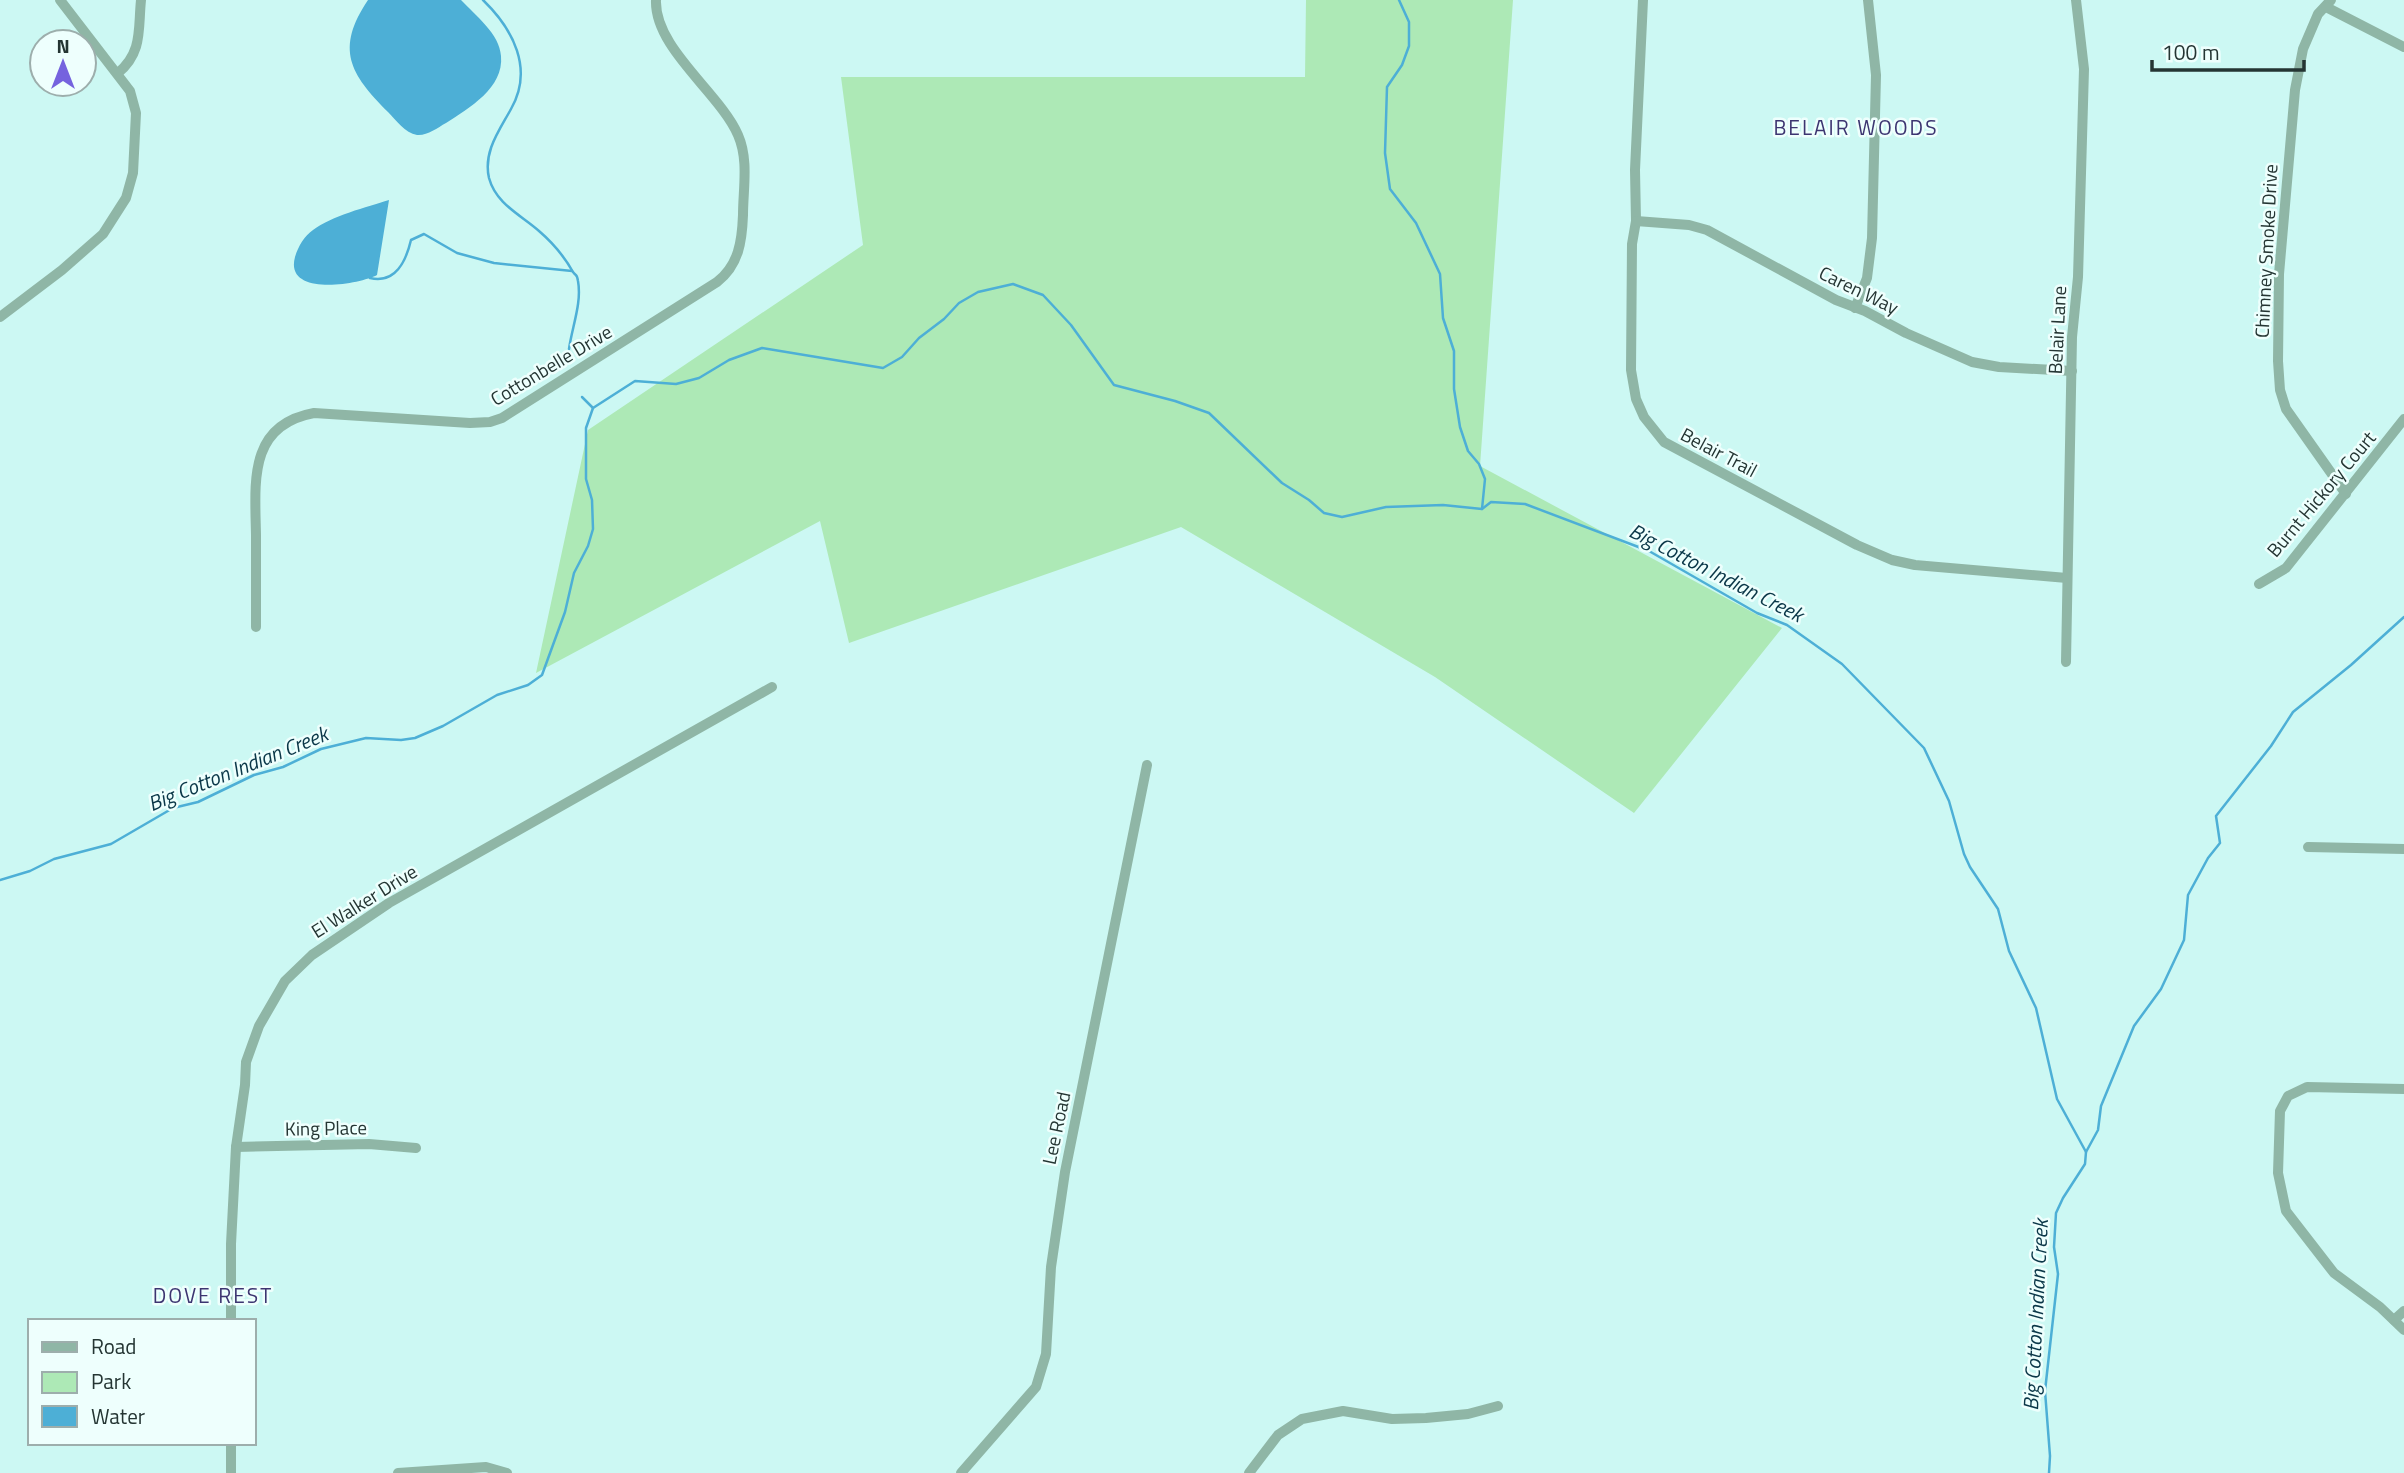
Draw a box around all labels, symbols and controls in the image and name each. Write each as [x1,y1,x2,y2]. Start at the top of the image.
north arrow [28,28,98,98]
scale bar [2152,28,2304,72]
text: N [56,31,70,60]
text: 100 m [2162,36,2219,68]
district label: BELAIR WOODS [1773,111,1939,143]
street label: Chimney Smoke Drive [2246,163,2285,339]
street label: Caren Way [1814,258,1904,321]
street label: Belair Lane [2040,285,2073,375]
street label: Cottonbelle Drive [484,317,617,412]
street label: Belair Trail [1676,419,1763,484]
street label: Burnt Hickory Court [2259,424,2382,563]
water label: Big Cotton Indian Creek [1624,514,1812,631]
water label: Big Cotton Indian Creek [143,716,335,819]
street label: El Walker Drive [305,856,422,945]
street label: Lee Road [1034,1089,1077,1167]
street label: King Place [285,1112,367,1143]
water label: Big Cotton Indian Creek [2014,1216,2056,1412]
district label: DOVE REST [153,1279,273,1311]
legend [28,1319,256,1445]
text: Road [91,1330,136,1362]
text: Park [91,1365,131,1397]
text: Water [91,1400,145,1432]

